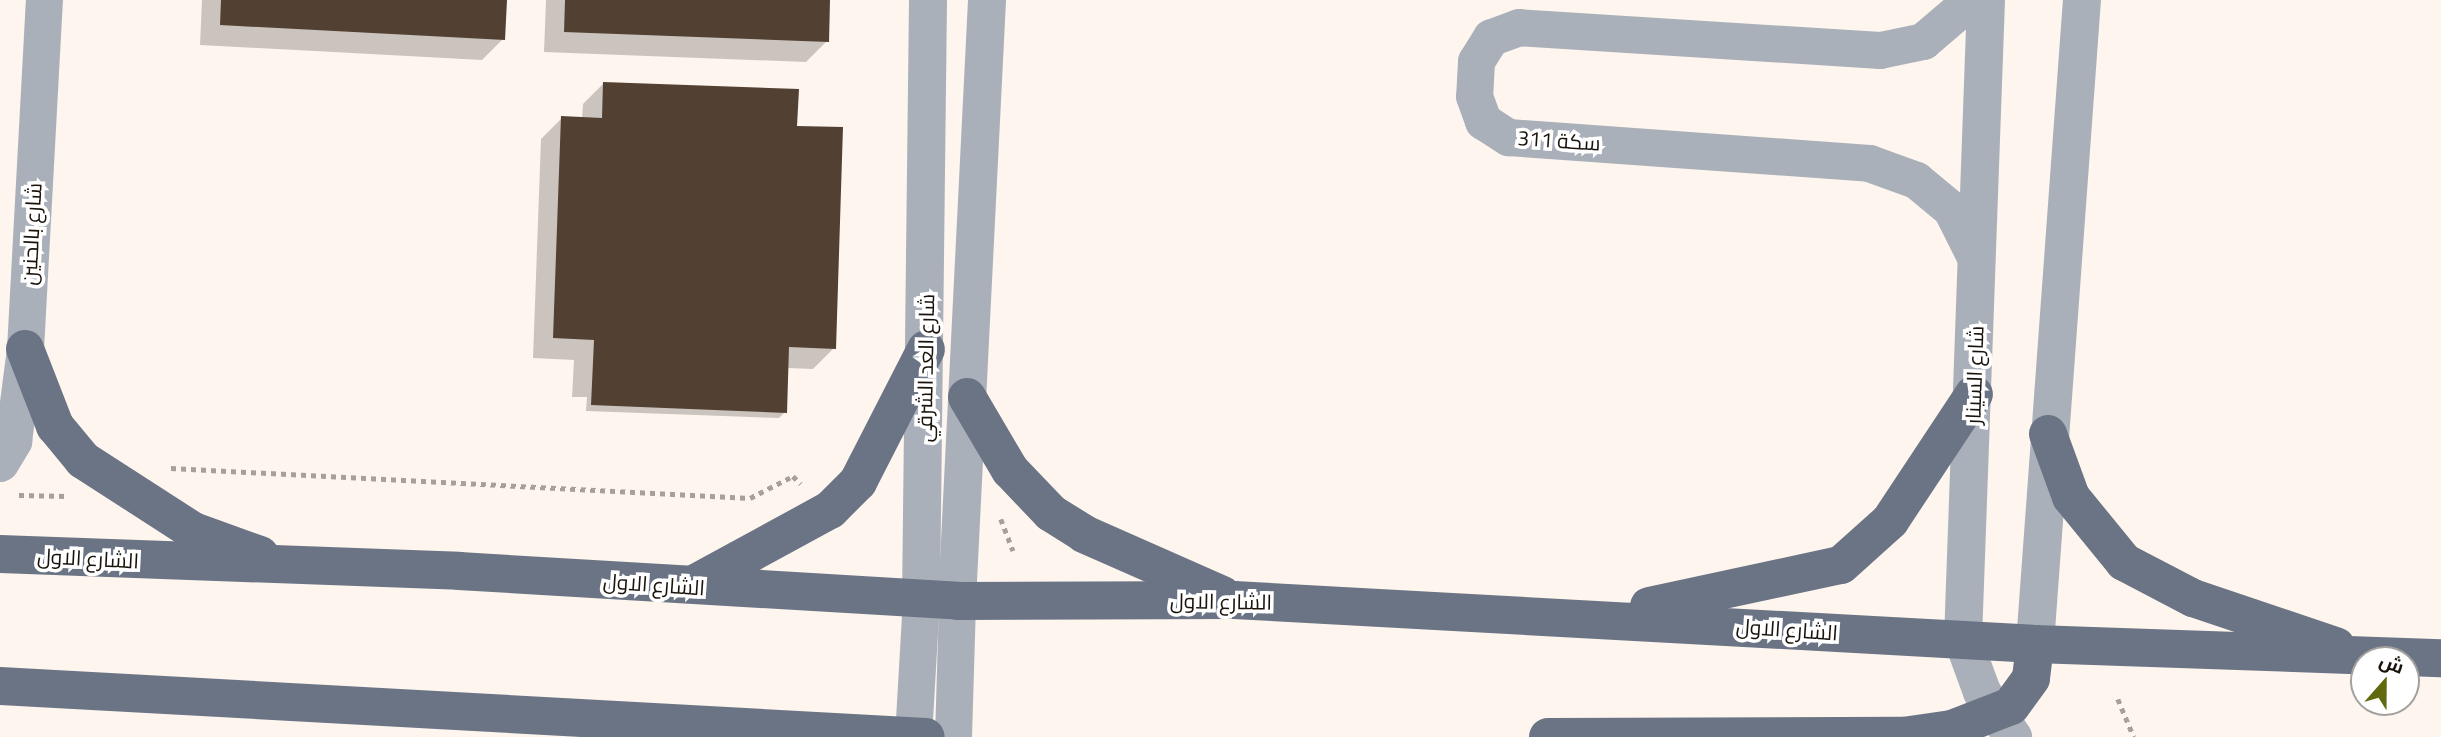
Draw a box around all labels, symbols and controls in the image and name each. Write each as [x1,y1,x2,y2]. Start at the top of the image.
street label: سكة 311 [1517,125,1601,155]
street label: شارع بالحنين [16,182,46,286]
street label: شارع العد الشرقي [911,294,939,442]
street label: شارع السينار [1960,325,1988,425]
street label: الشارع الاول [36,543,140,573]
street label: الشارع الاول [602,568,706,600]
street label: الشارع الاول [1170,588,1272,614]
street label: الشارع الاول [1735,613,1839,645]
text: ش [2375,645,2409,681]
north arrow [2350,646,2420,716]

